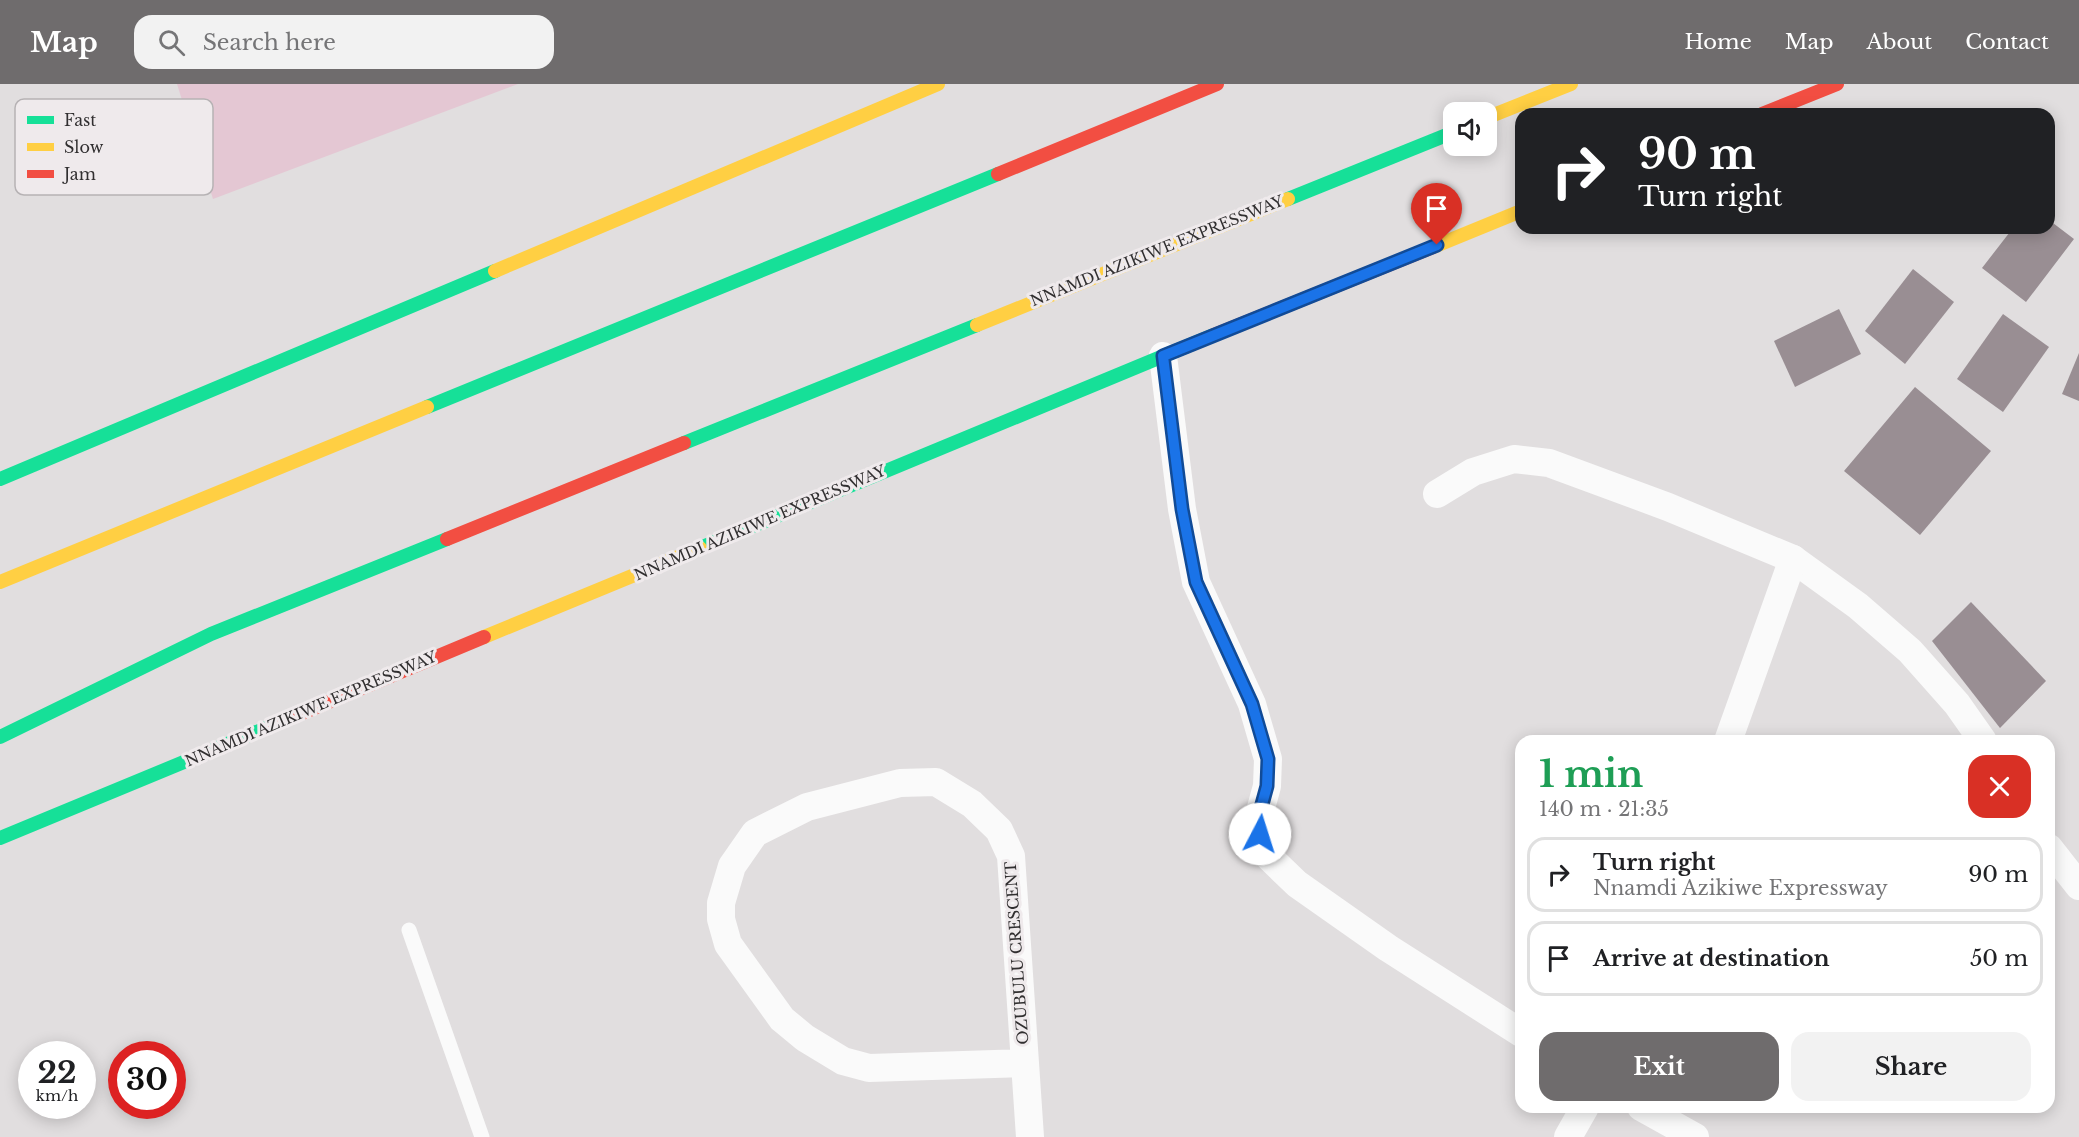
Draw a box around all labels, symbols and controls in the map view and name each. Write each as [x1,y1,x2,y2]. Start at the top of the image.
search box [134,15,554,69]
text: Map [30,25,98,60]
icon: search [155,26,188,59]
text: Search here [203,29,336,56]
text: Home [1685,29,1752,55]
text: Map [1785,29,1833,55]
text: About [1866,29,1932,55]
text: Contact [1965,29,2049,55]
legend [15,99,213,195]
map controls [1443,102,1497,156]
button: sound [1443,102,1497,156]
text: Fast [64,110,96,130]
text: 90 m [1638,128,1756,180]
icon: right [1539,132,1617,210]
text: Slow [64,137,104,157]
text: Jam [62,164,96,184]
text: Turn right [1638,180,1782,213]
pin [1411,183,1462,245]
street label: NNAMDI AZIKIWE EXPRESSWAY [1027,191,1287,310]
icon: arrive [1420,192,1453,225]
street label: NNAMDI AZIKIWE EXPRESSWAY [631,460,889,584]
street label: NNAMDI AZIKIWE EXPRESSWAY [182,646,440,770]
text: 1 min [1539,752,1643,797]
button: close [1968,755,2031,818]
text: 140 m · 21:35 [1539,797,1669,821]
position arrow [1228,802,1292,866]
text: Turn right [1593,849,1715,876]
icon: right [1542,858,1575,891]
street label: OZUBULU CRESCENT [1001,861,1032,1045]
text: 90 m [1968,861,2028,888]
text: Nnamdi Azikiwe Expressway [1593,876,1888,900]
icon: arrive [1542,942,1575,975]
text: Arrive at destination [1593,945,1830,972]
text: 50 m [1970,945,2028,972]
button: Exit [1539,1032,1779,1101]
button: Share [1791,1032,2031,1101]
speed limit sign: 30 [108,1041,186,1119]
text: 22 [37,1054,77,1091]
text: km/h [36,1086,78,1105]

